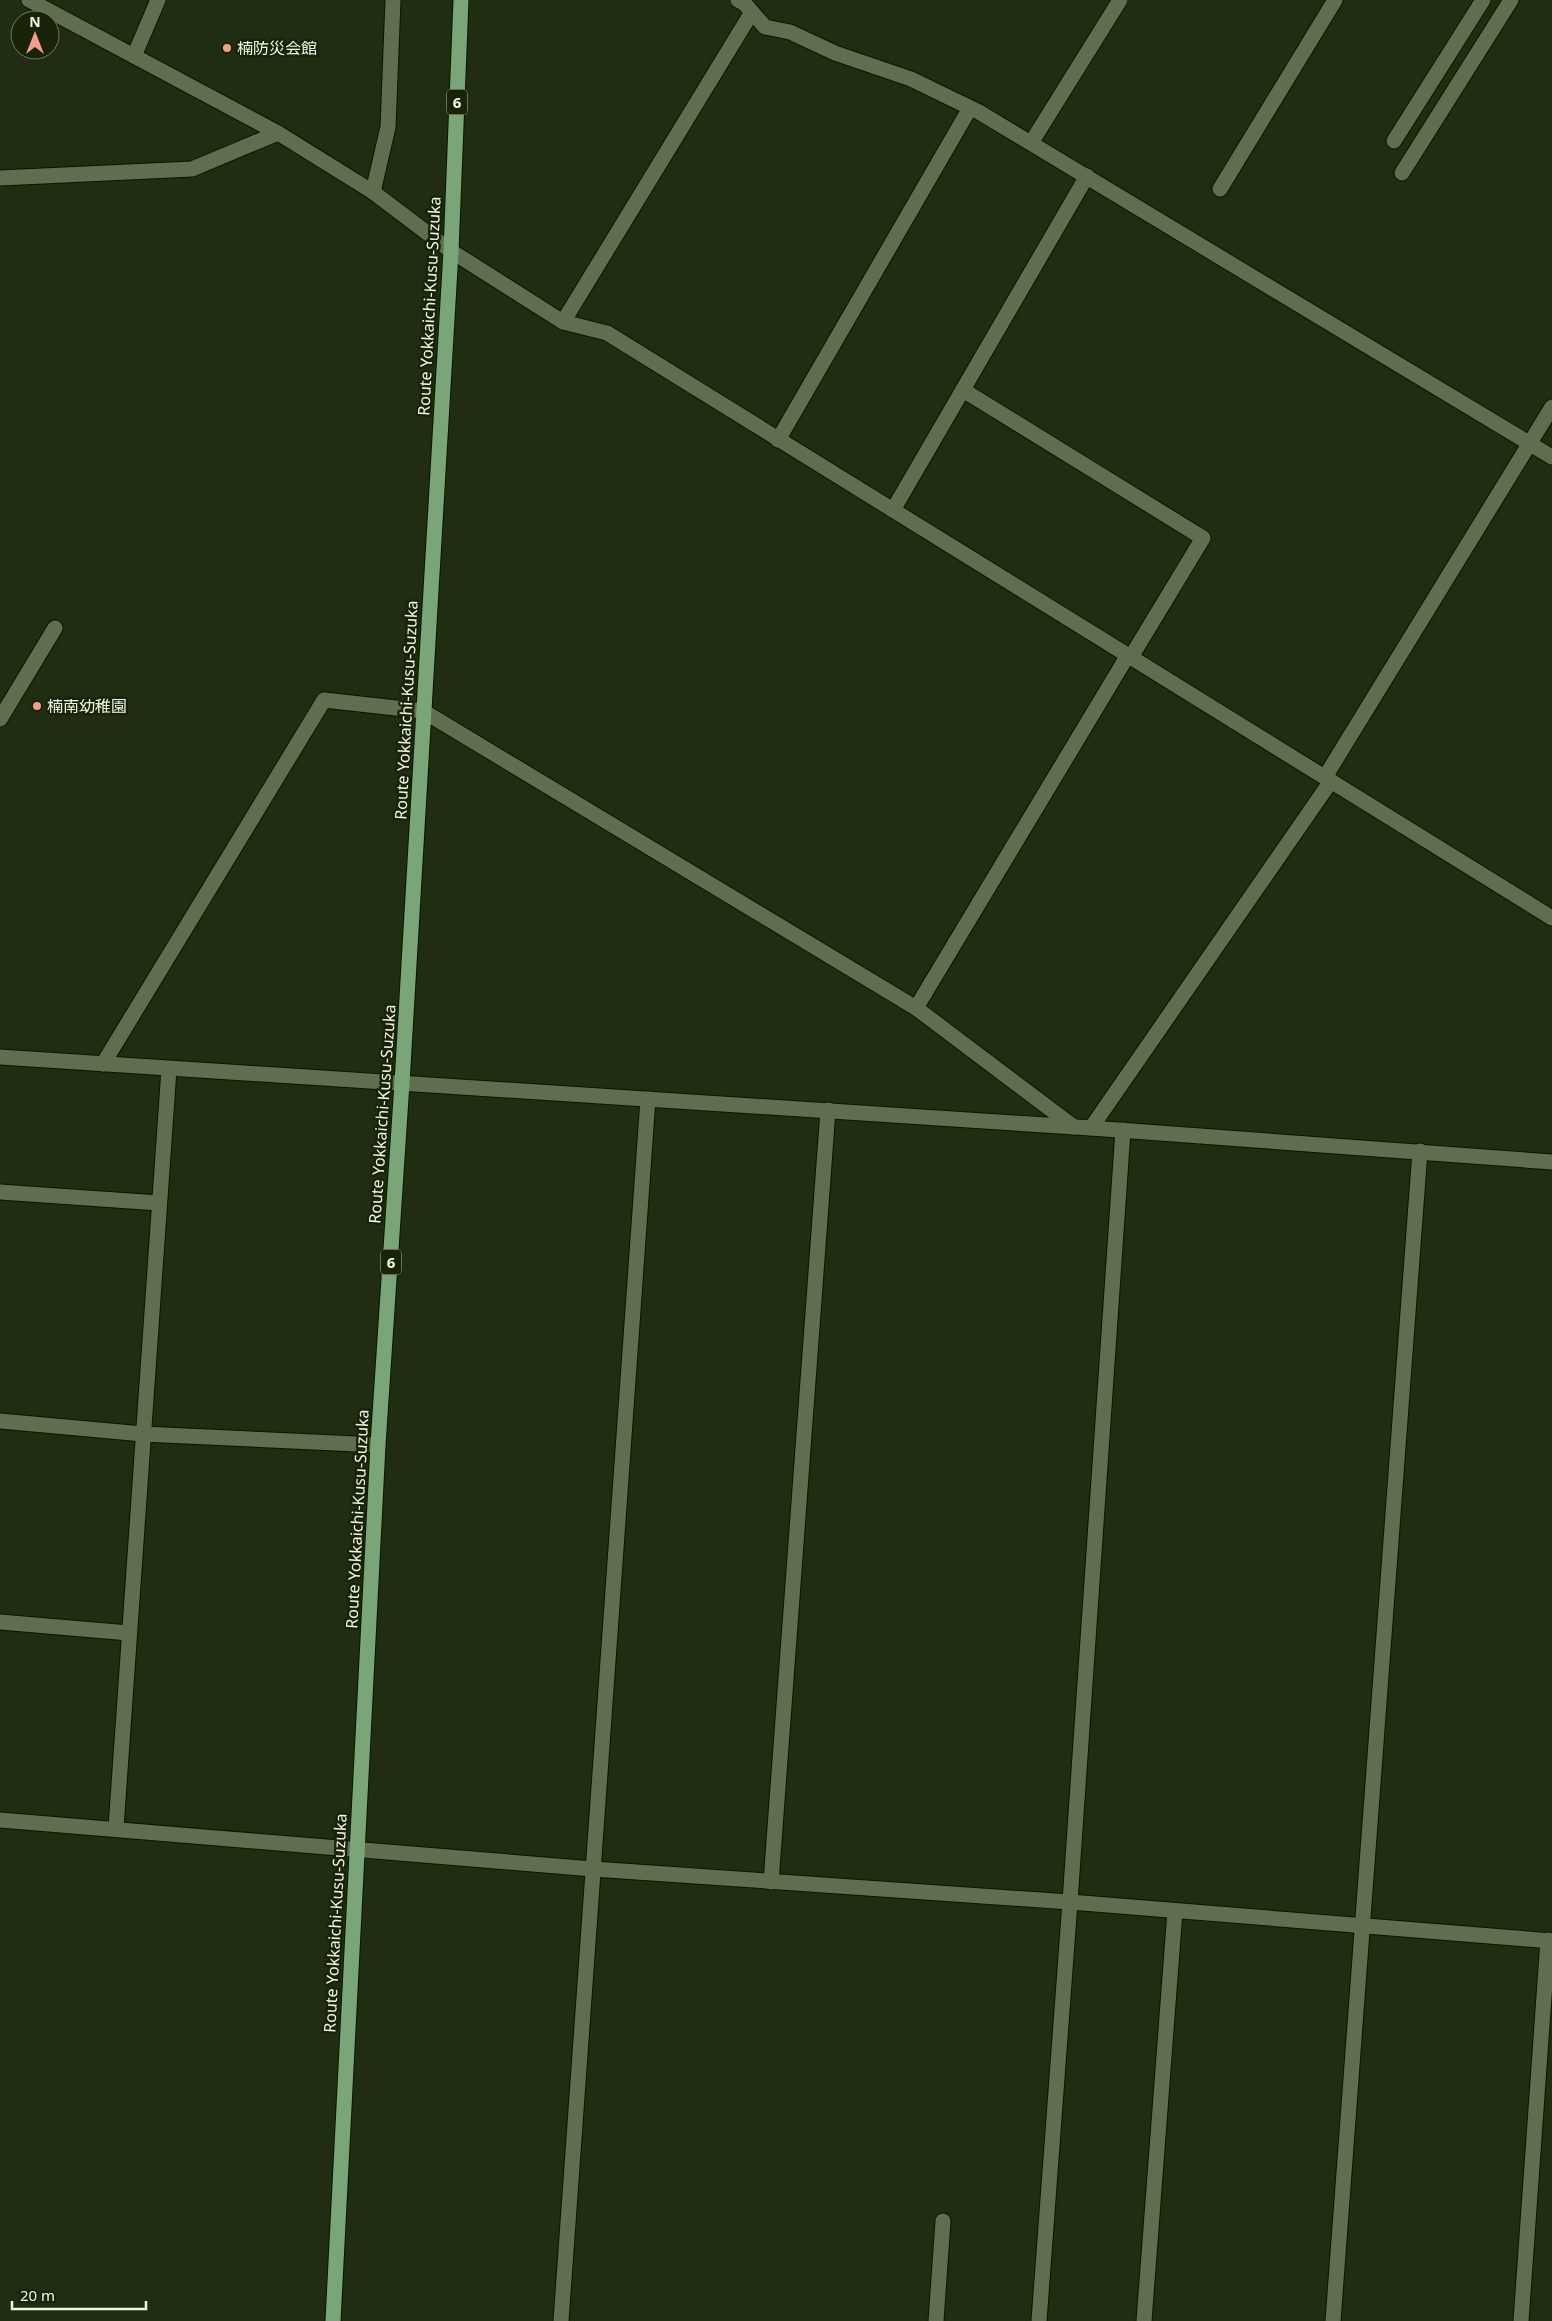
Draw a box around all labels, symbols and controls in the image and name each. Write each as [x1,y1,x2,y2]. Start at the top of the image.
north arrow [10,10,60,60]
text: N [29,12,41,31]
place label: 楠防災会館 [237,37,317,59]
marker: 楠防災会館 [221,42,233,54]
road number: 6 [447,90,467,114]
street label: Route Yokkaichi-Kusu-Suzuka [412,196,446,416]
street label: Route Yokkaichi-Kusu-Suzuka [389,600,423,820]
place label: 楠南幼稚園 [47,695,127,717]
marker: 楠南幼稚園 [31,700,43,712]
street label: Route Yokkaichi-Kusu-Suzuka [363,1004,401,1224]
road number: 6 [381,1250,401,1274]
street label: Route Yokkaichi-Kusu-Suzuka [340,1409,374,1629]
street label: Route Yokkaichi-Kusu-Suzuka [318,1813,352,2033]
scale bar [12,2278,146,2310]
text: 20 m [20,2285,55,2305]

